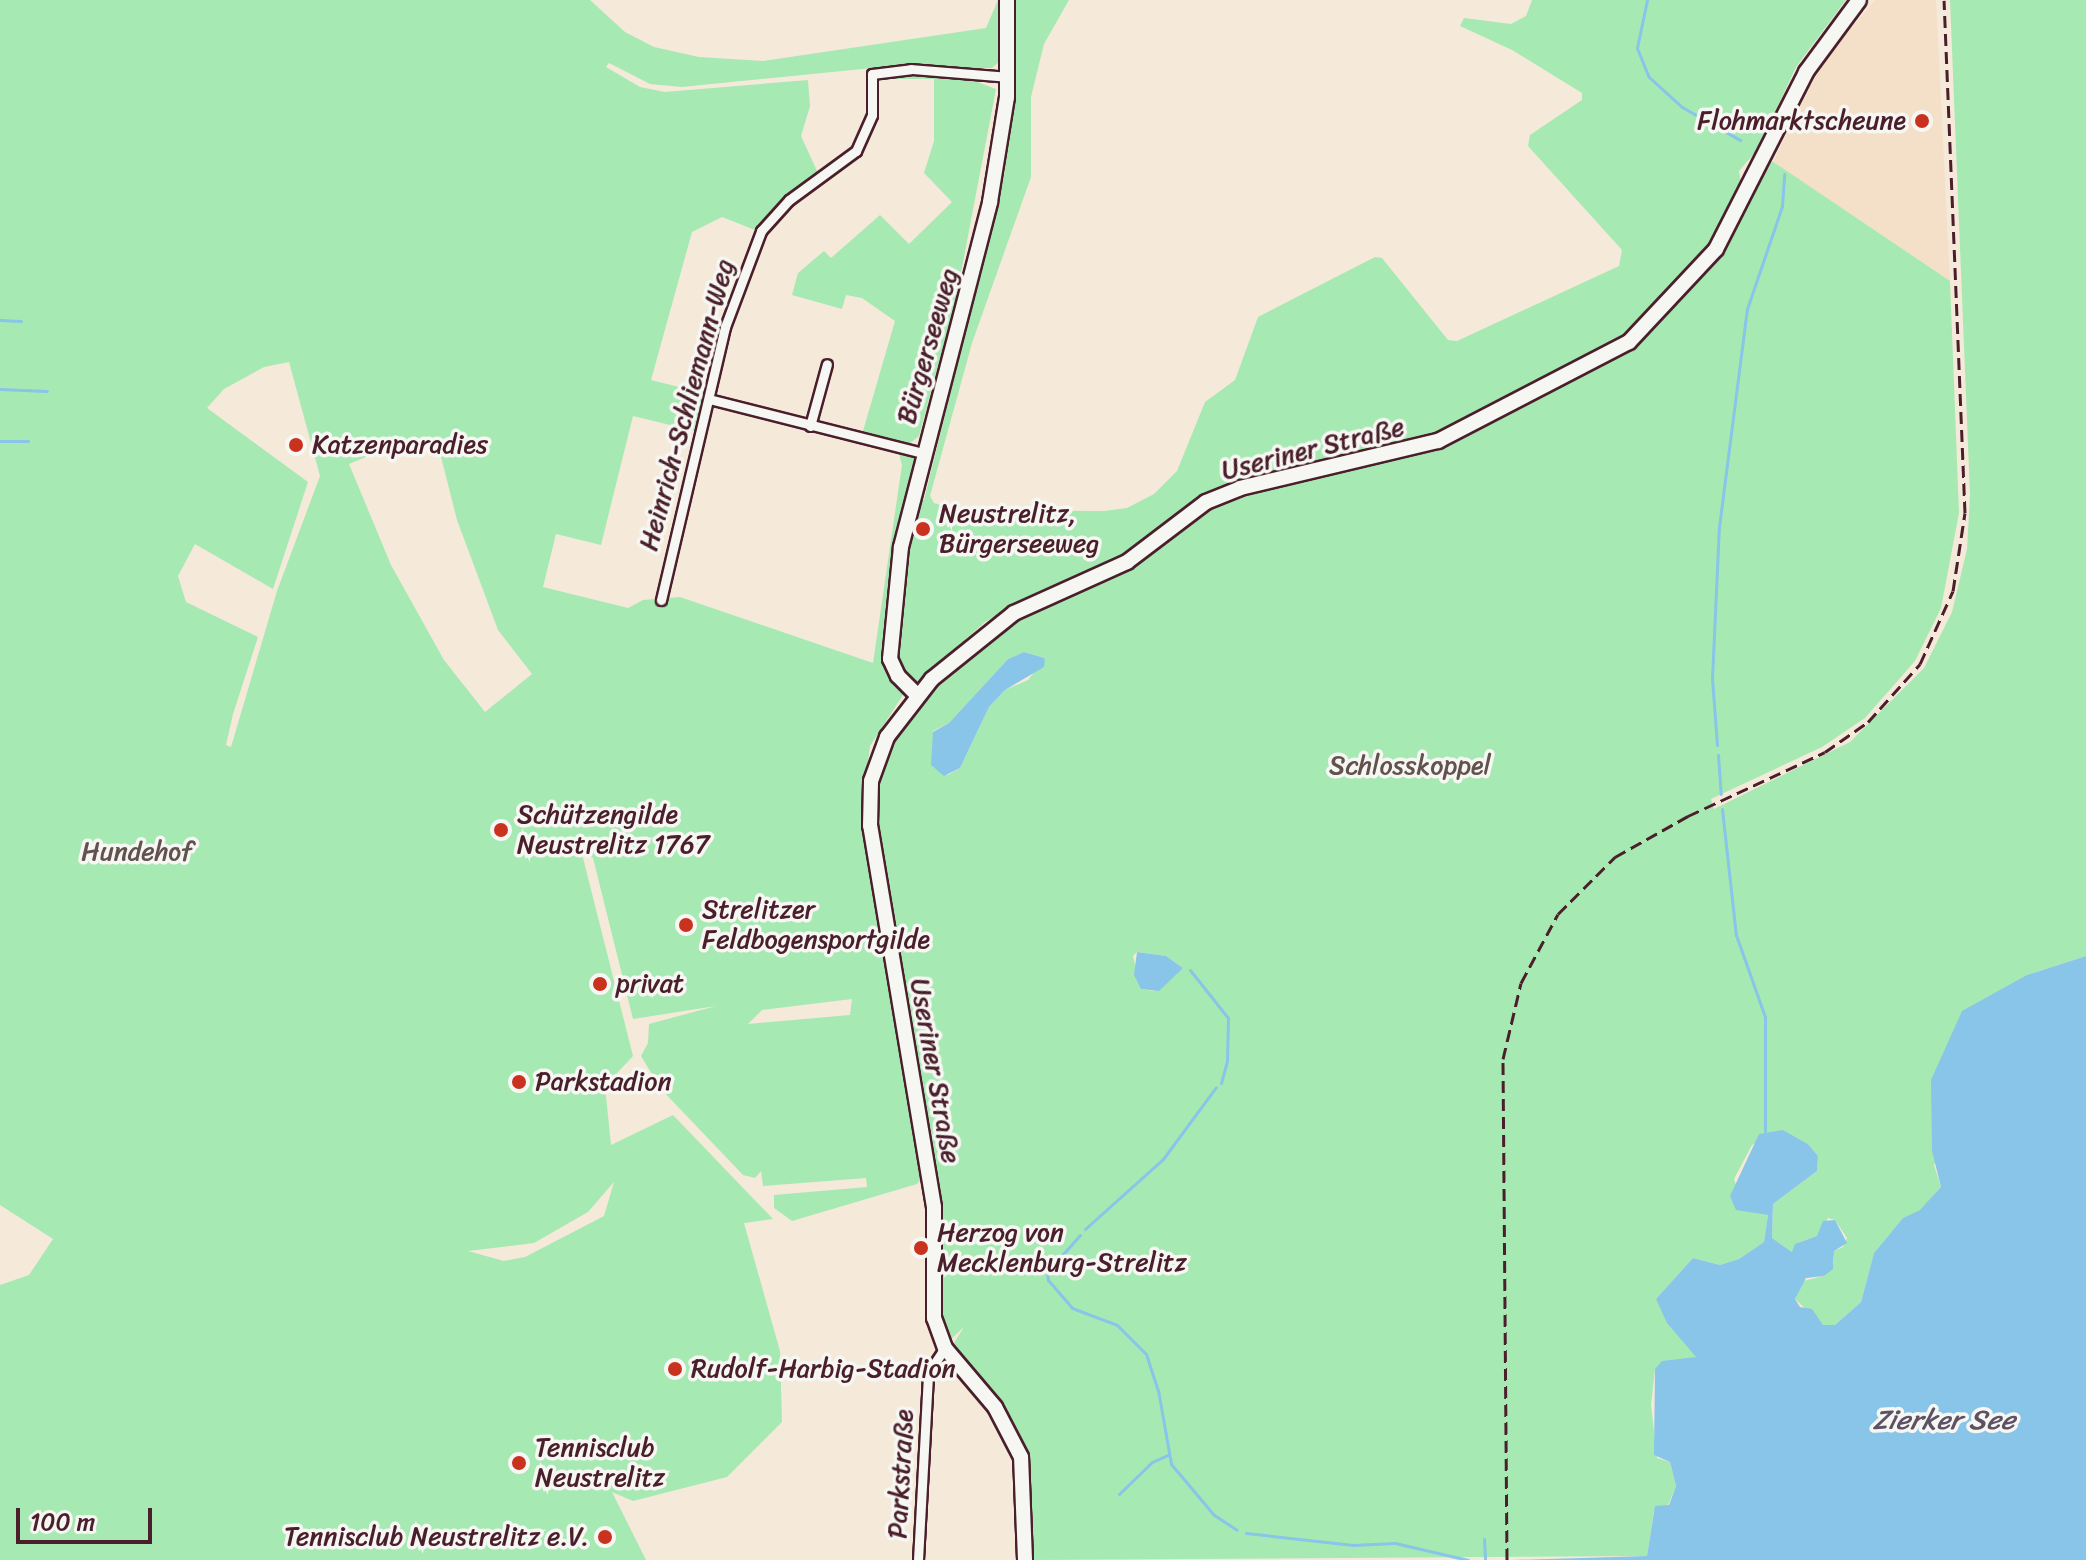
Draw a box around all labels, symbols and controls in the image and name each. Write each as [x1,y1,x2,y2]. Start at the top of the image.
place label: Flohmarktscheune [1697,105,1906,137]
marker: Flohmarktscheune [1913,112,1931,130]
street label: Heinrich-Schliemann-Weg [633,256,741,554]
street label: Bürgerseeweg [891,265,965,427]
street label: Useriner Straße [1218,411,1408,487]
place label: Katzenparadies [312,429,488,461]
marker: Katzenparadies [287,436,305,454]
place label: Neustrelitz, Bürgerseeweg [939,498,1099,560]
marker: Neustrelitz, Bürgerseeweg [914,520,932,538]
park label: Schlosskoppel [1329,750,1491,782]
place label: Schützengilde Neustrelitz 1767 [517,799,710,860]
marker: Schützengilde Neustrelitz 1767 [492,821,510,839]
park label: Hundehof [81,836,193,868]
place label: Strelitzer Feldbogensportgilde [702,894,930,956]
marker: Strelitzer Feldbogensportgilde [677,916,695,934]
place label: privat [616,968,684,1000]
marker: privat [591,975,609,993]
street label: Useriner Straße [903,976,967,1166]
place label: Parkstadion [535,1066,672,1098]
marker: Parkstadion [510,1073,528,1091]
place label: Herzog von Mecklenburg-Strelitz [937,1217,1187,1278]
marker: Herzog von Mecklenburg-Strelitz [912,1239,930,1257]
place label: Rudolf-Harbig-Stadion [691,1353,956,1385]
marker: Rudolf-Harbig-Stadion [666,1360,684,1378]
water label: Zierker See [1873,1403,2015,1437]
street label: Parkstraße [882,1409,920,1539]
place label: Tennisclub Neustrelitz [535,1432,665,1494]
marker: Tennisclub Neustrelitz [510,1454,528,1472]
scale bar [20,1492,156,1542]
text: 100 m [30,1501,95,1543]
place label: Tennisclub Neustrelitz e.V. [284,1521,589,1553]
marker: Tennisclub Neustrelitz e.V. [596,1528,614,1546]

